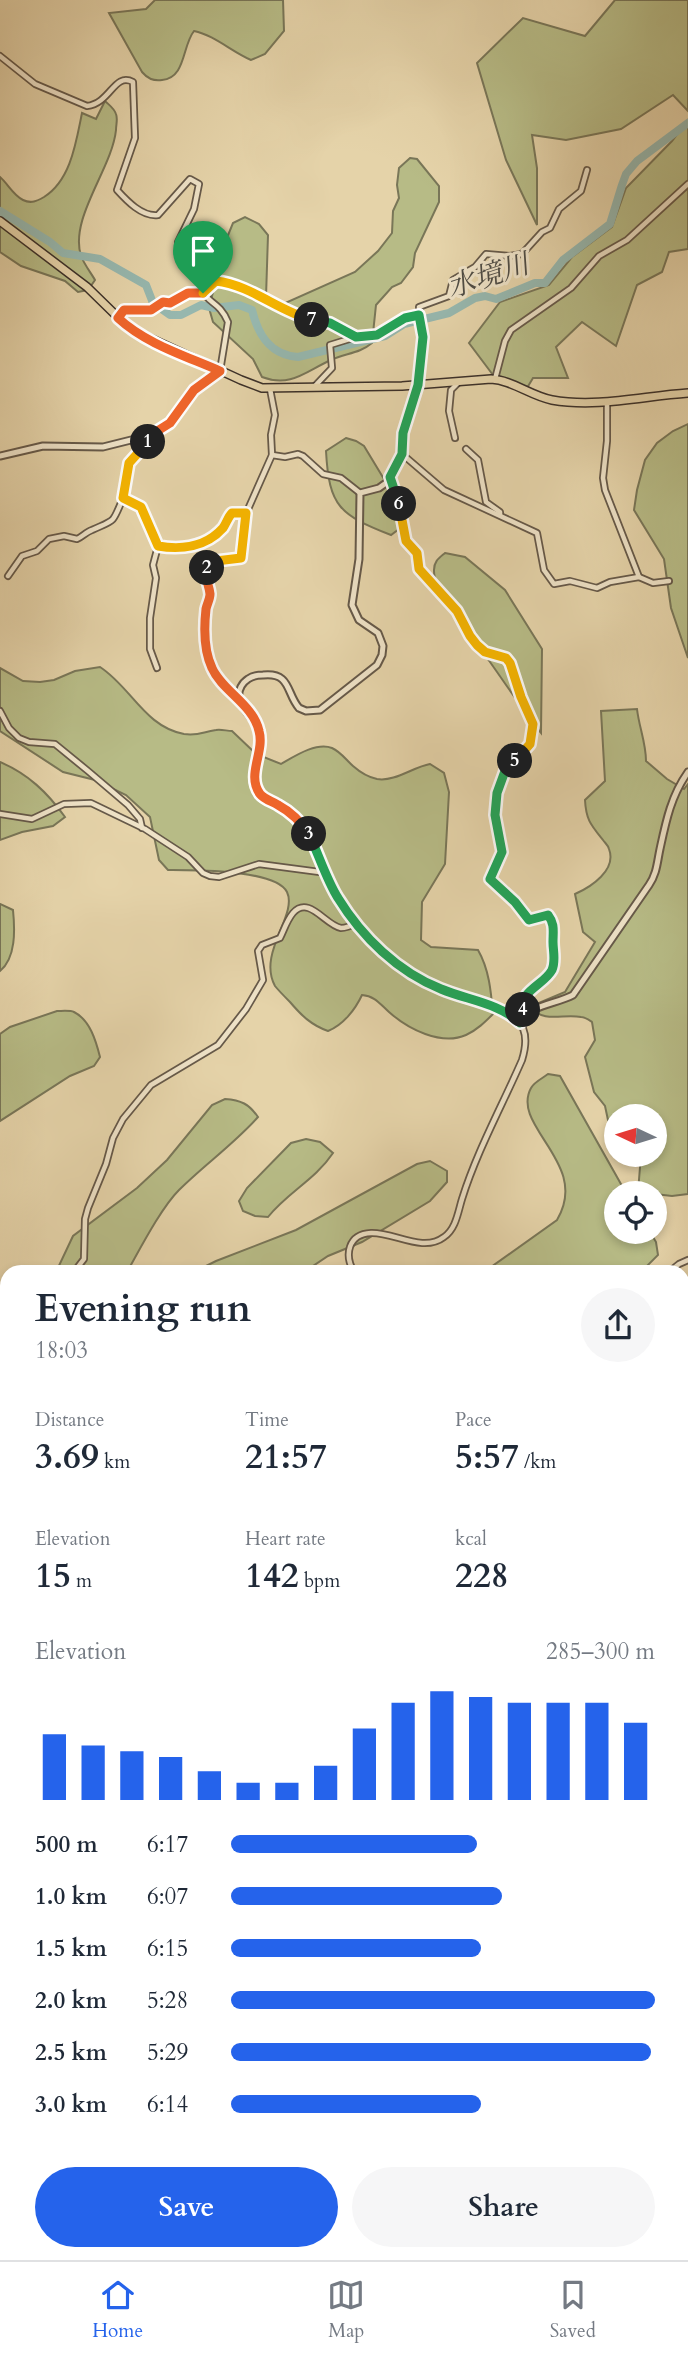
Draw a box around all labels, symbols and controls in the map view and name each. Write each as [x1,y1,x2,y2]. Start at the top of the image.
pin [173,221,233,293]
icon: arrive [184,232,222,270]
water label: 水境川 [442,244,537,307]
pin: 7 [294,302,330,338]
text: 7 [307,306,316,332]
pin: 1 [130,424,166,460]
text: 1 [143,428,152,454]
pin: 6 [382,486,416,522]
text: 6 [394,490,403,516]
pin: 2 [190,550,224,586]
text: 2 [202,554,211,580]
pin: 5 [498,744,532,778]
text: 5 [510,747,519,773]
pin: 3 [292,816,326,852]
text: 3 [304,820,313,846]
pin: 4 [505,992,540,1028]
text: 4 [518,996,527,1022]
north arrow [604,1104,667,1167]
map controls [604,1104,667,1244]
button: locate [604,1181,667,1244]
text: Evening run [35,1283,251,1335]
button: share [581,1288,655,1362]
text: 18:03 [35,1335,88,1366]
text: Distance [35,1407,104,1433]
text: Time [245,1407,289,1433]
text: Pace [455,1407,492,1433]
text: 3.69 [35,1433,99,1481]
text: 21:57 [245,1433,327,1481]
text: 5:57 [455,1433,519,1481]
text: km [99,1449,130,1475]
text: /km [519,1449,556,1475]
text: Elevation [35,1526,110,1552]
text: Heart rate [245,1526,326,1552]
text: kcal [455,1526,487,1552]
text: 15 [35,1552,71,1600]
text: 142 [245,1552,299,1600]
text: 228 [455,1552,509,1600]
text: m [71,1568,92,1594]
text: bpm [299,1568,340,1594]
text: Elevation [35,1636,126,1667]
text: 285–300 m [546,1636,655,1667]
text: 500 m [35,1829,98,1860]
text: 6:17 [147,1829,188,1860]
text: 1.0 km [35,1881,107,1912]
text: 6:07 [147,1881,188,1912]
text: 1.5 km [35,1933,107,1964]
text: 6:15 [147,1933,188,1964]
text: 2.0 km [35,1985,107,2016]
text: 5:28 [147,1985,188,2016]
text: 2.5 km [35,2037,107,2068]
text: 5:29 [147,2037,188,2068]
text: 3.0 km [35,2089,107,2120]
text: 6:14 [147,2089,188,2120]
button: Save [35,2167,338,2247]
button: Share [352,2167,655,2247]
tab: Home [92,2276,143,2344]
tab: Map [327,2276,365,2344]
tab: Saved [550,2276,596,2344]

